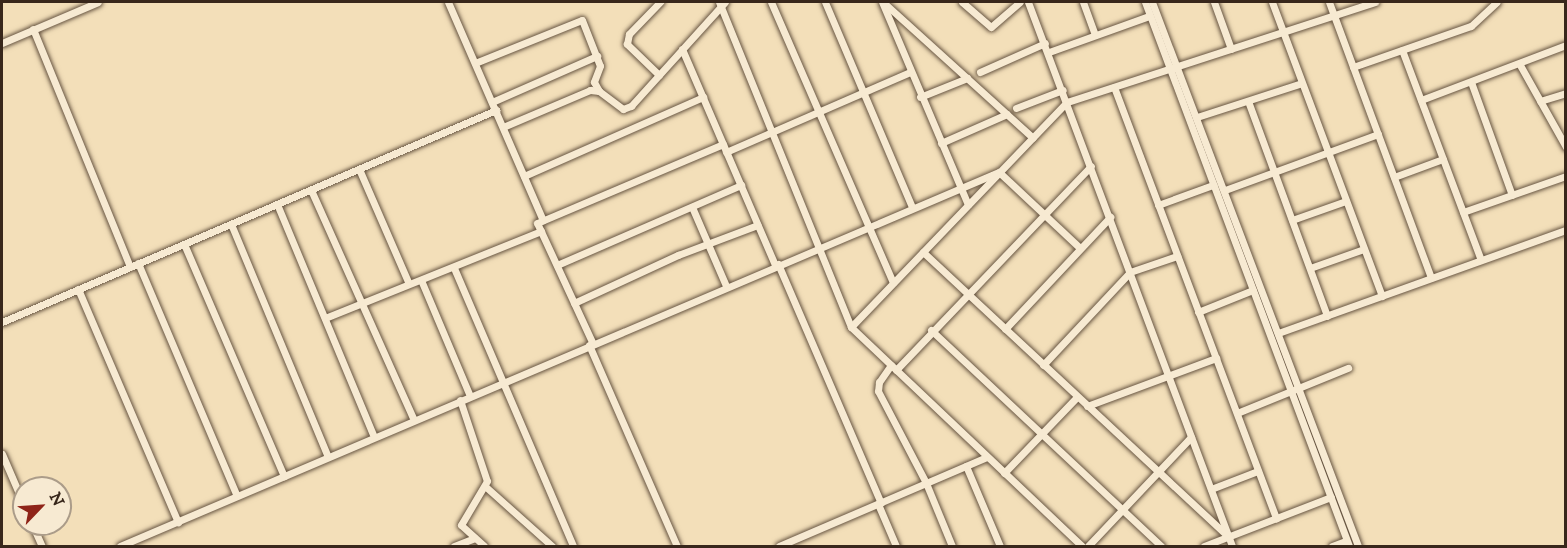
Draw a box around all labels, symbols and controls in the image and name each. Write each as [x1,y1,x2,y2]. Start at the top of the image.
north arrow [12,476,72,536]
text: N [45,489,68,509]

